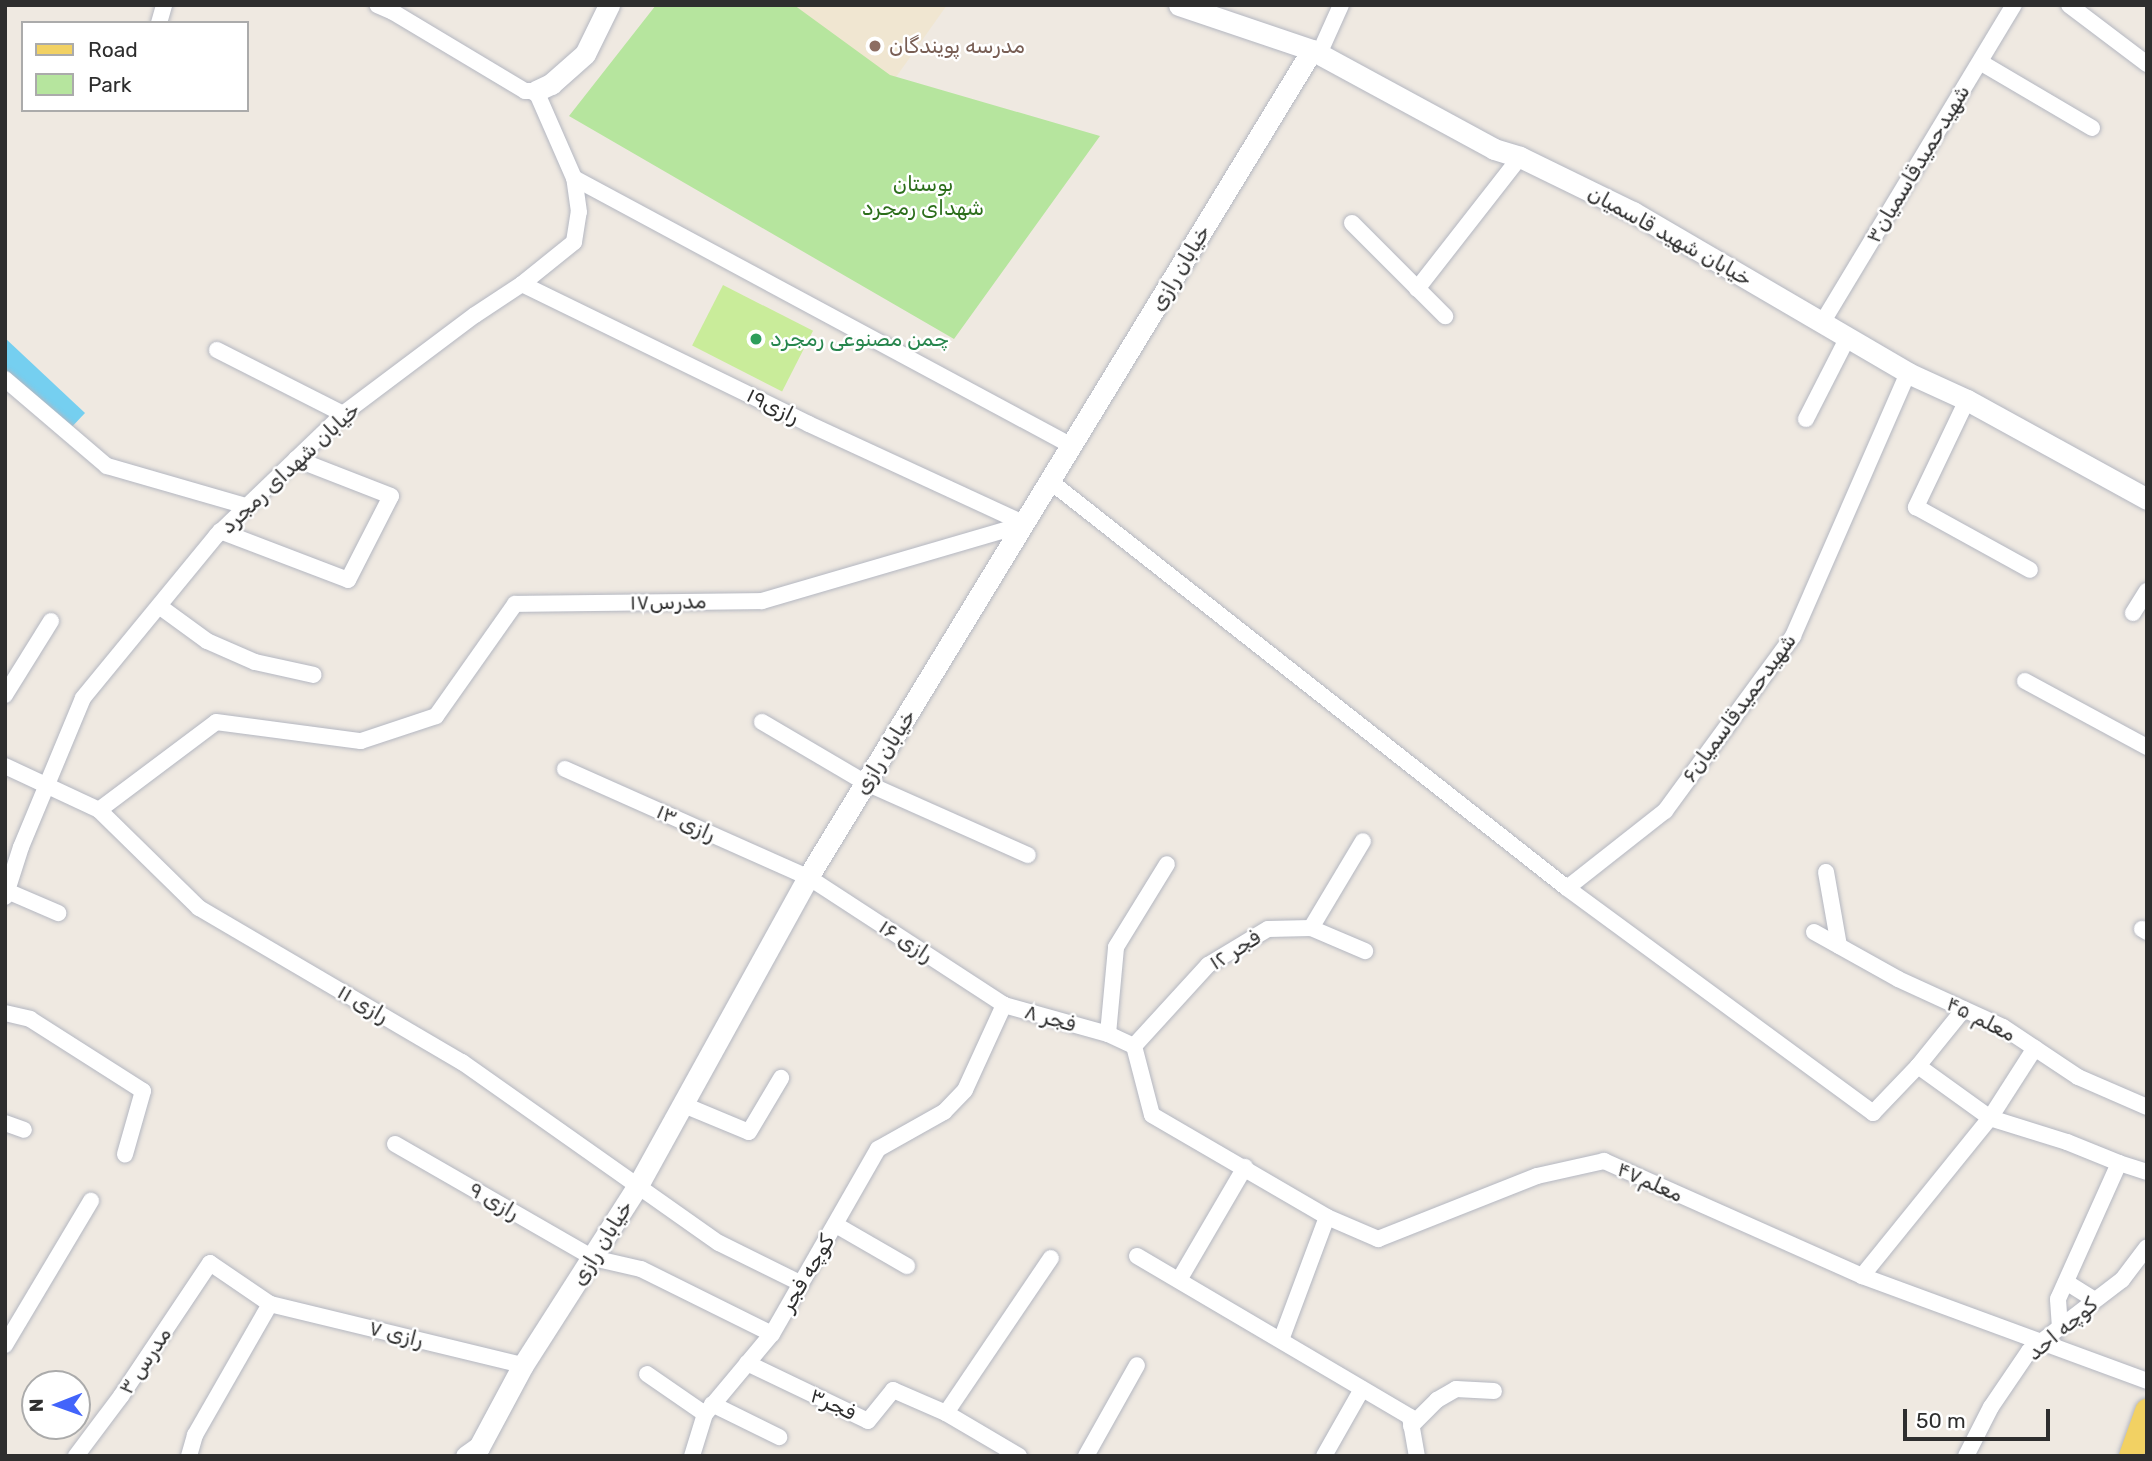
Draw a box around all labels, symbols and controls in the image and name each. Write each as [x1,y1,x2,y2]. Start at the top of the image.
legend [21,21,248,112]
place label: مدرسه پویندگان [889,33,1025,59]
text: Road [88,37,138,62]
marker: مدرسه پویندگان [867,38,883,54]
text: Park [88,72,132,97]
street label: شهیدحمیدقاسمیان۳ [1861,80,1975,248]
park label: بوستان شهدای رمجرد [862,171,984,221]
street label: خیابان شهید قاسمیان [1583,180,1757,292]
street label: خیابان رازی [1145,221,1215,315]
place label: چمن مصنوعی رمجرد [770,326,949,352]
marker: چمن مصنوعی رمجرد [748,331,764,347]
street label: رازی۱۹ [743,383,803,429]
street label: خیابان شهدای رمجرد [215,397,365,539]
street label: مدرس۱۷ [630,589,706,615]
street label: شهیدحمیدقاسمیان۶ [1677,629,1801,787]
street label: خیابان رازی [849,705,921,799]
street label: رازی ۱۳ [653,799,719,847]
street label: رازی ۱۶ [874,914,938,968]
street label: فجر ۱۲ [1205,925,1265,975]
street label: رازی ۱۱ [333,979,393,1029]
street label: معلم ۴۵ [1942,991,2020,1047]
street label: فجر ۸ [1021,999,1079,1037]
street label: معلم۴۷ [1613,1156,1687,1208]
street label: رازی ۹ [464,1177,524,1225]
street label: خیابان رازی [566,1196,638,1290]
street label: کوچه فجر [774,1230,840,1316]
street label: کوچه احد [2022,1292,2102,1366]
street label: رازی ۷ [366,1315,426,1353]
street label: مدرس ۳ [113,1323,177,1399]
north arrow [21,1370,91,1440]
street label: فجر۳ [806,1383,860,1425]
scale bar [1907,1394,2054,1438]
text: N [25,1398,48,1412]
text: 50 m [1916,1408,1966,1433]

